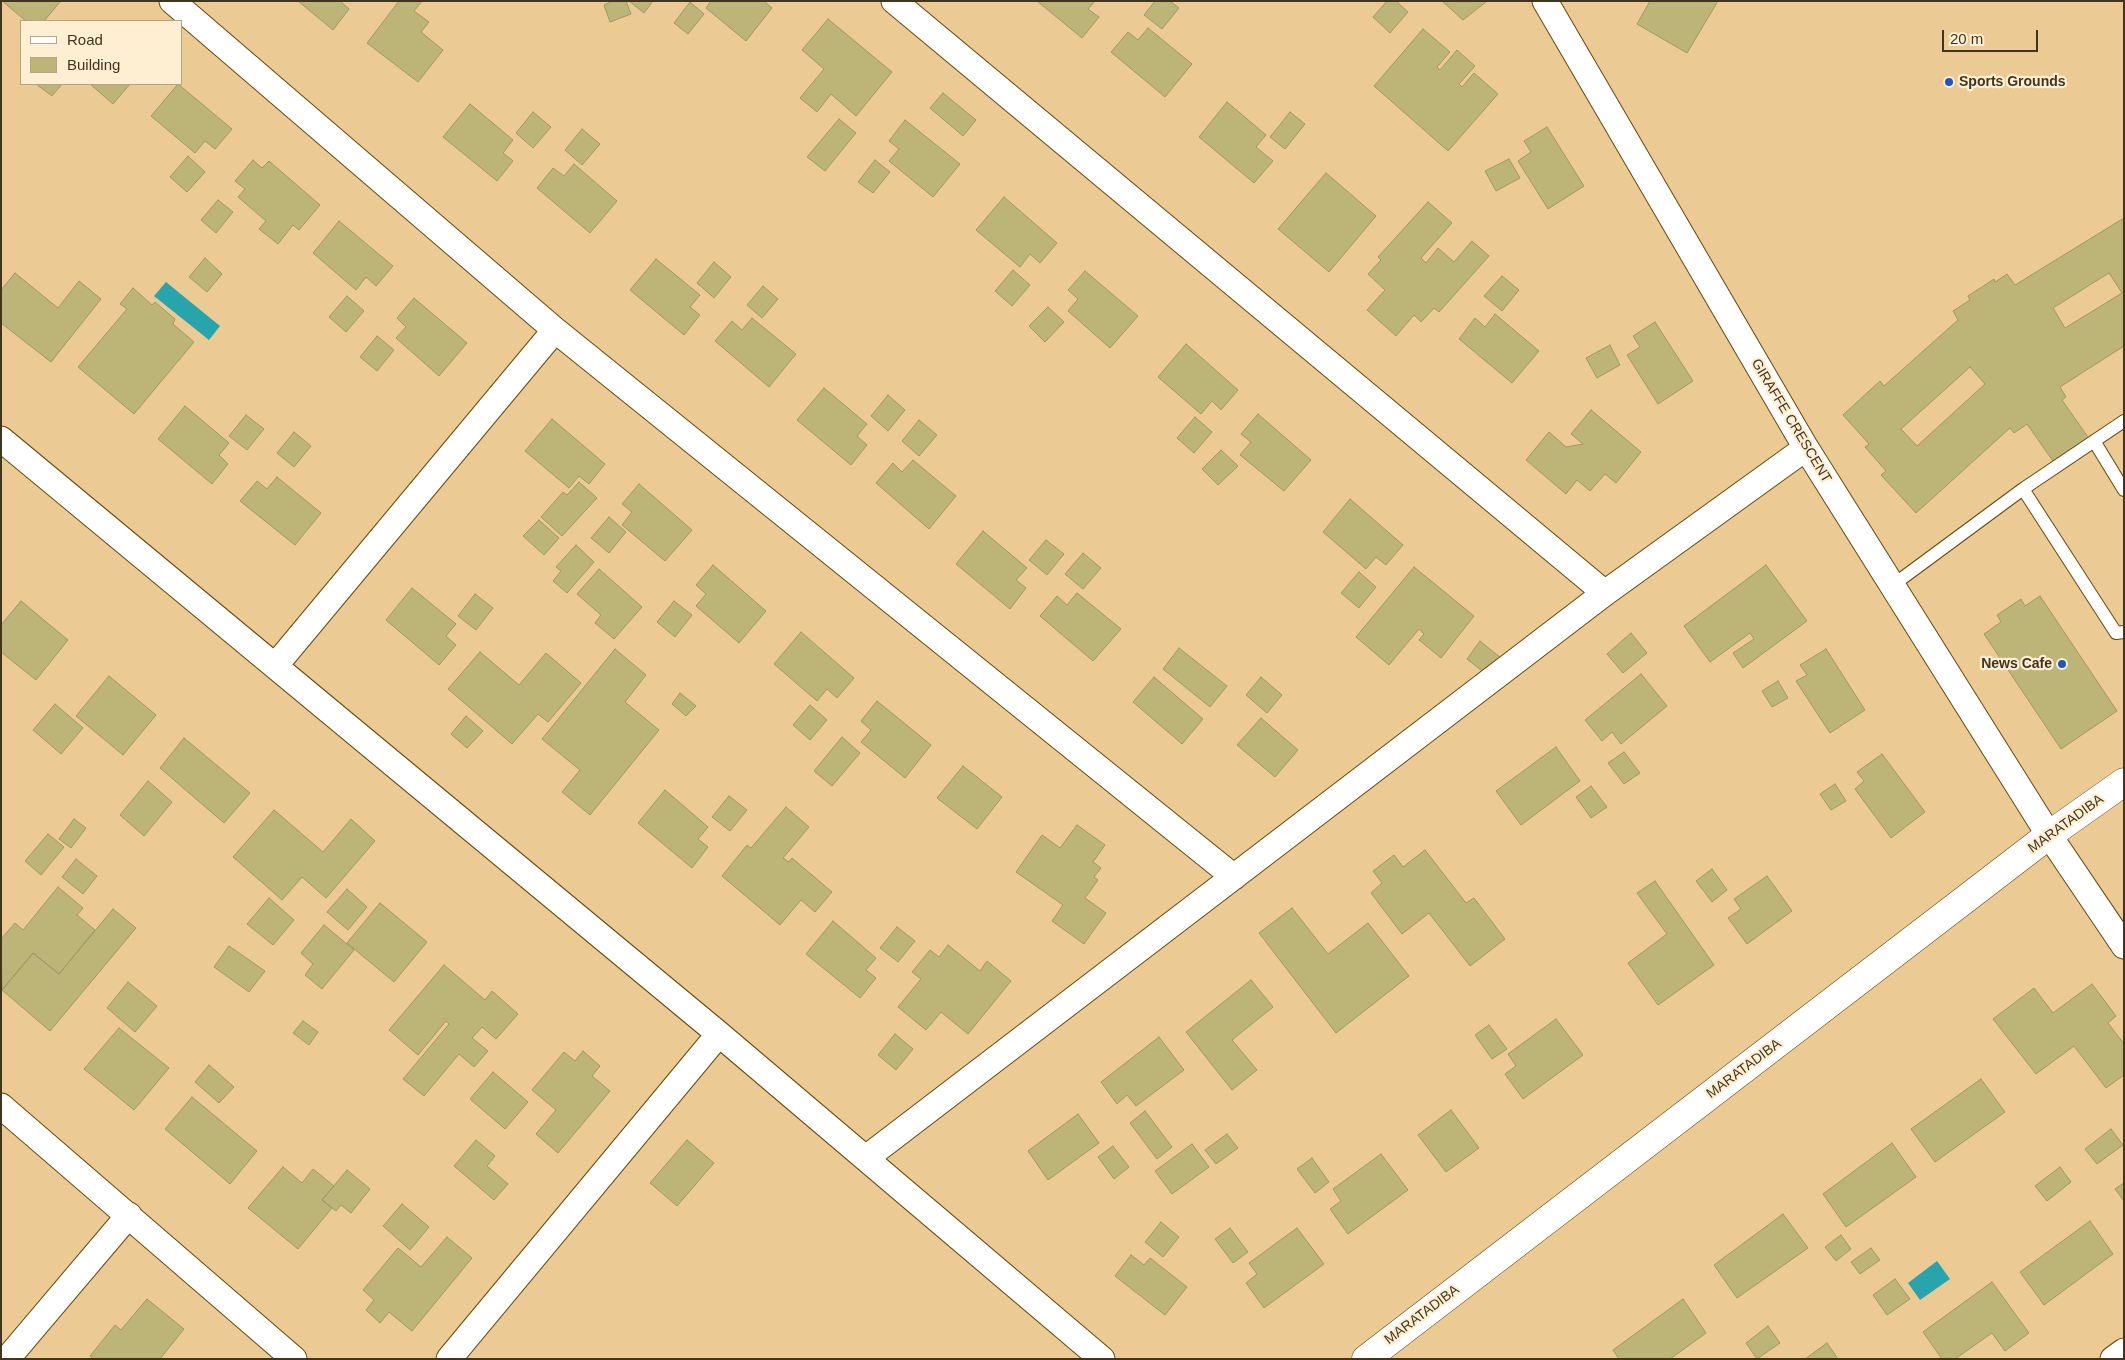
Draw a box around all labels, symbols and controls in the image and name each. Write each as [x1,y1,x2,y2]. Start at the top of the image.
legend [20,20,182,85]
scale bar [1945,20,2041,52]
text: 20 m [1950,30,1983,47]
text: Road [67,31,103,48]
text: Building [67,56,120,73]
place label: Sports Grounds [1959,74,2066,90]
marker: Sports Grounds [1943,76,1955,88]
street label: GIRAFFE CRESCENT [1747,356,1835,486]
place label: News Cafe [1981,656,2052,672]
marker: News Cafe [2056,658,2068,670]
street label: MARATADIBA [2025,791,2107,857]
street label: MARATADIBA [1703,1036,1785,1102]
street label: MARATADIBA [1381,1282,1463,1348]

